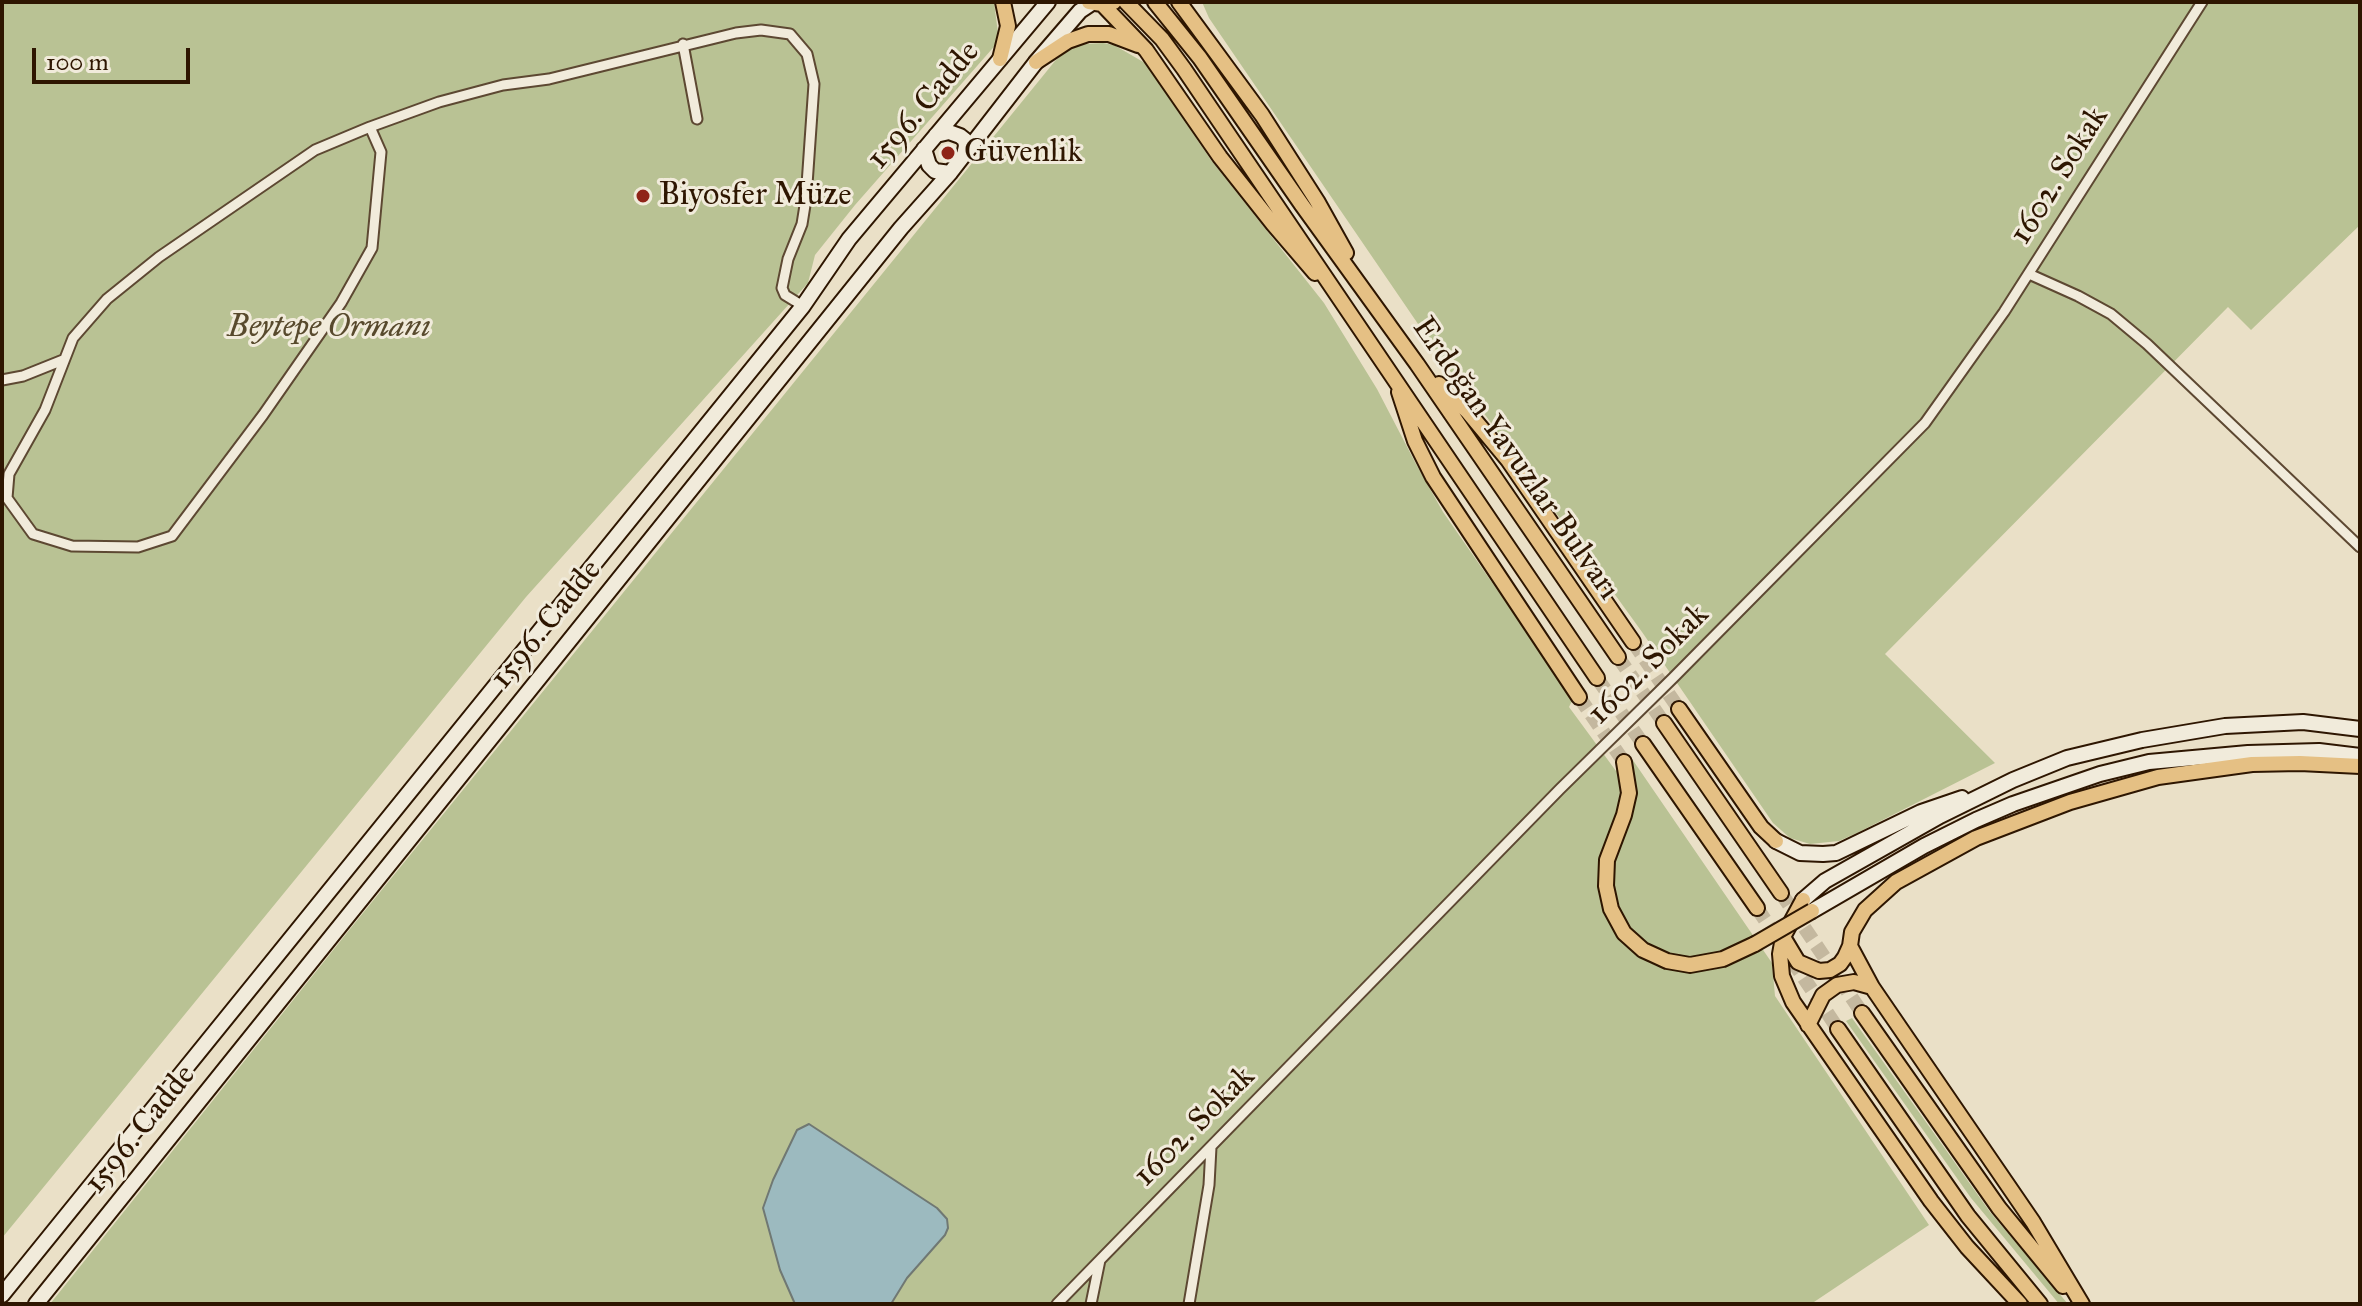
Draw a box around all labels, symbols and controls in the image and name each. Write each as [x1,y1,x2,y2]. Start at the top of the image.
scale bar [36,32,194,82]
street label: 1596. Cadde [859,34,989,178]
text: 100 m [46,47,109,77]
street label: 1602. Sokak [2003,100,2117,252]
place label: Güvenlik [964,134,1082,172]
marker: Güvenlik [939,144,957,162]
place label: Biyosfer Müze [659,177,852,215]
marker: Biyosfer Müze [634,187,652,205]
park label: Beytepe Ormanı [227,309,431,347]
street label: Erdoğan Yavuzlar Bulvarı [1403,310,1627,608]
street label: 1596. Cadde [483,553,611,697]
street label: 1602. Sokak [1580,596,1718,734]
street label: 1596. Cadde [77,1058,205,1202]
street label: 1602. Sokak [1126,1058,1264,1196]

